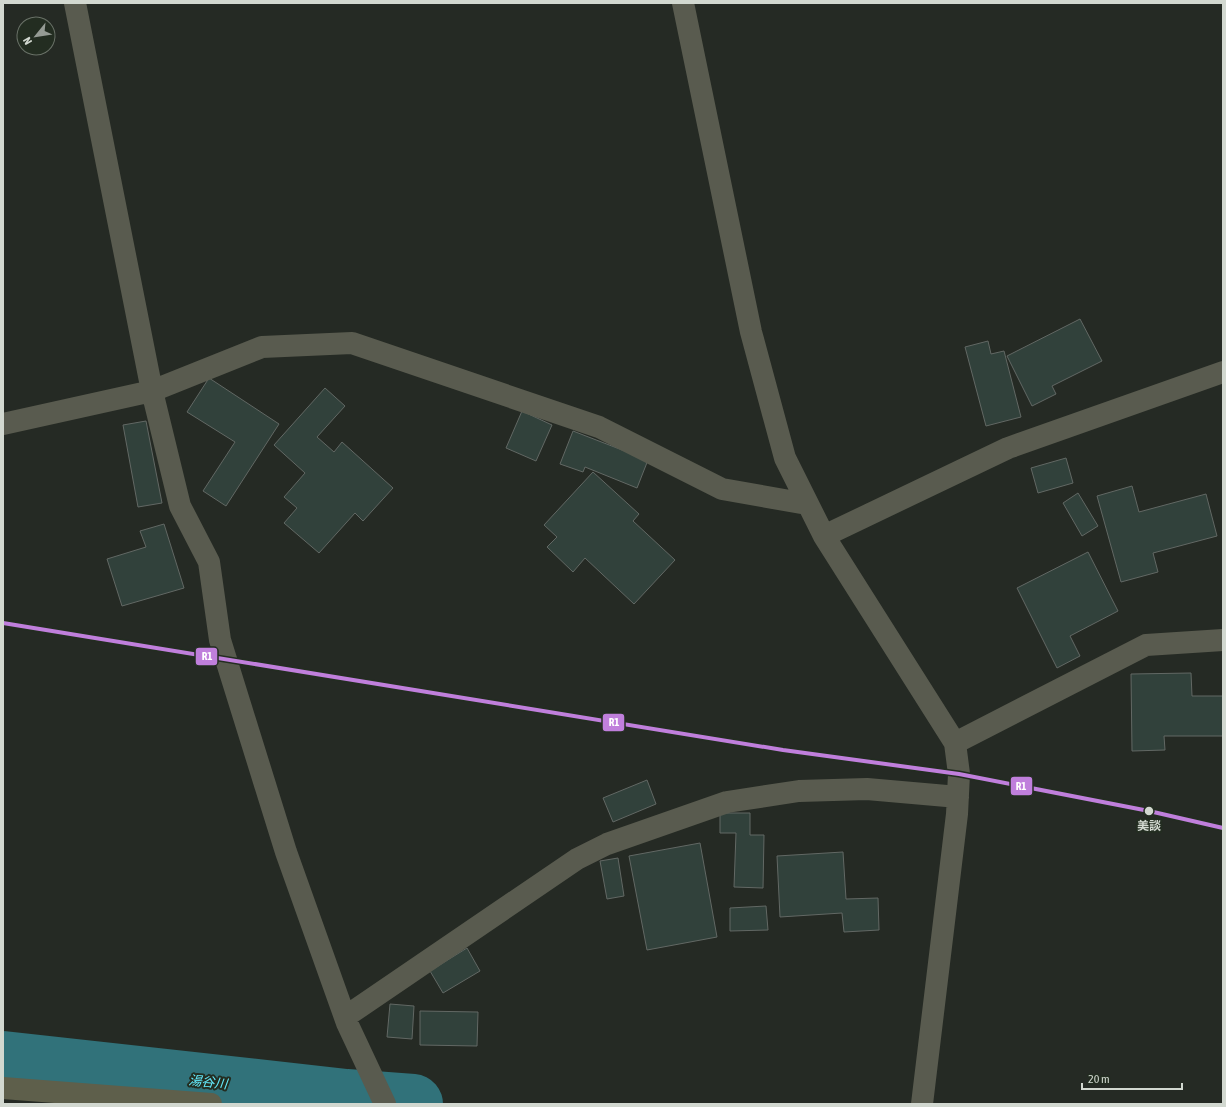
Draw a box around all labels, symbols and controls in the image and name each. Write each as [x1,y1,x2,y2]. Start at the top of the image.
north arrow [16,16,56,56]
text: N [21,35,34,47]
line badge: R1 [195,647,218,666]
text: R1 [202,650,212,662]
line badge: R1 [602,713,625,732]
text: R1 [609,716,619,728]
line badge: R1 [1010,776,1033,796]
text: R1 [1016,780,1026,792]
marker: 美談 [1143,805,1155,817]
place label: 美談 [1137,819,1161,833]
scale bar [1082,1065,1182,1091]
text: 20 m [1088,1072,1110,1086]
water label: 湯谷川 [188,1073,230,1092]

